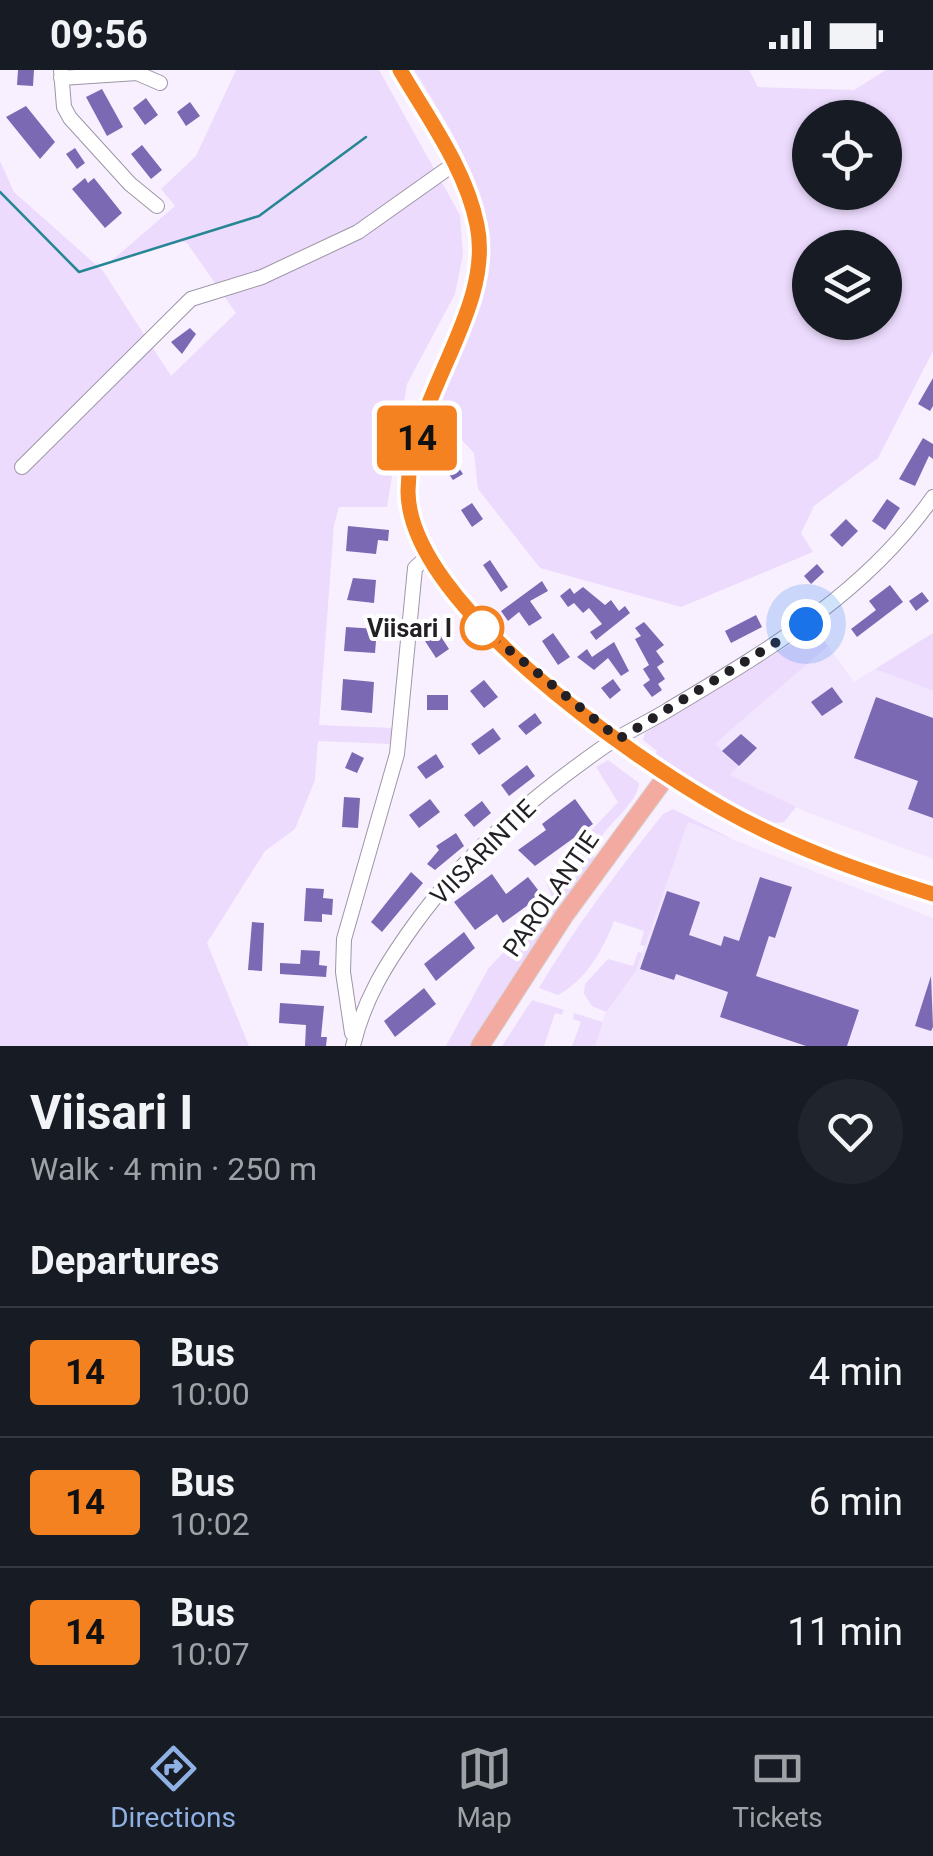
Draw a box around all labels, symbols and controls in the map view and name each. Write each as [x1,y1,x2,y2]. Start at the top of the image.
text: 09:56 [50,13,148,57]
map controls [792,100,902,340]
button: locate [792,100,902,210]
button: layers [792,230,902,340]
line badge: 14 [372,406,462,470]
text: 14 [397,418,437,459]
your location [781,599,831,649]
marker: Viisari I [461,607,503,649]
place label: Viisari I [367,614,452,643]
street label: VIISARINTIE [425,794,541,910]
street label: PAROLANTIE [497,826,605,962]
button: heart [798,1079,903,1184]
text: Viisari I [30,1084,193,1141]
text: Walk · 4 min · 250 m [30,1150,317,1188]
text: Departures [30,1239,220,1283]
text: Bus [170,1331,235,1375]
text: 4 min [809,1350,903,1394]
text: 14 [65,1352,105,1393]
text: 10:00 [170,1375,250,1413]
text: Bus [170,1461,235,1505]
text: 6 min [809,1480,903,1524]
text: 14 [65,1482,105,1523]
text: 10:02 [170,1505,250,1543]
text: Bus [170,1591,235,1635]
text: 11 min [787,1610,903,1654]
text: 14 [65,1612,105,1653]
text: 10:07 [170,1635,250,1673]
tab: Directions [110,1741,236,1834]
tab: Map [456,1741,512,1834]
tab: Tickets [732,1741,823,1834]

